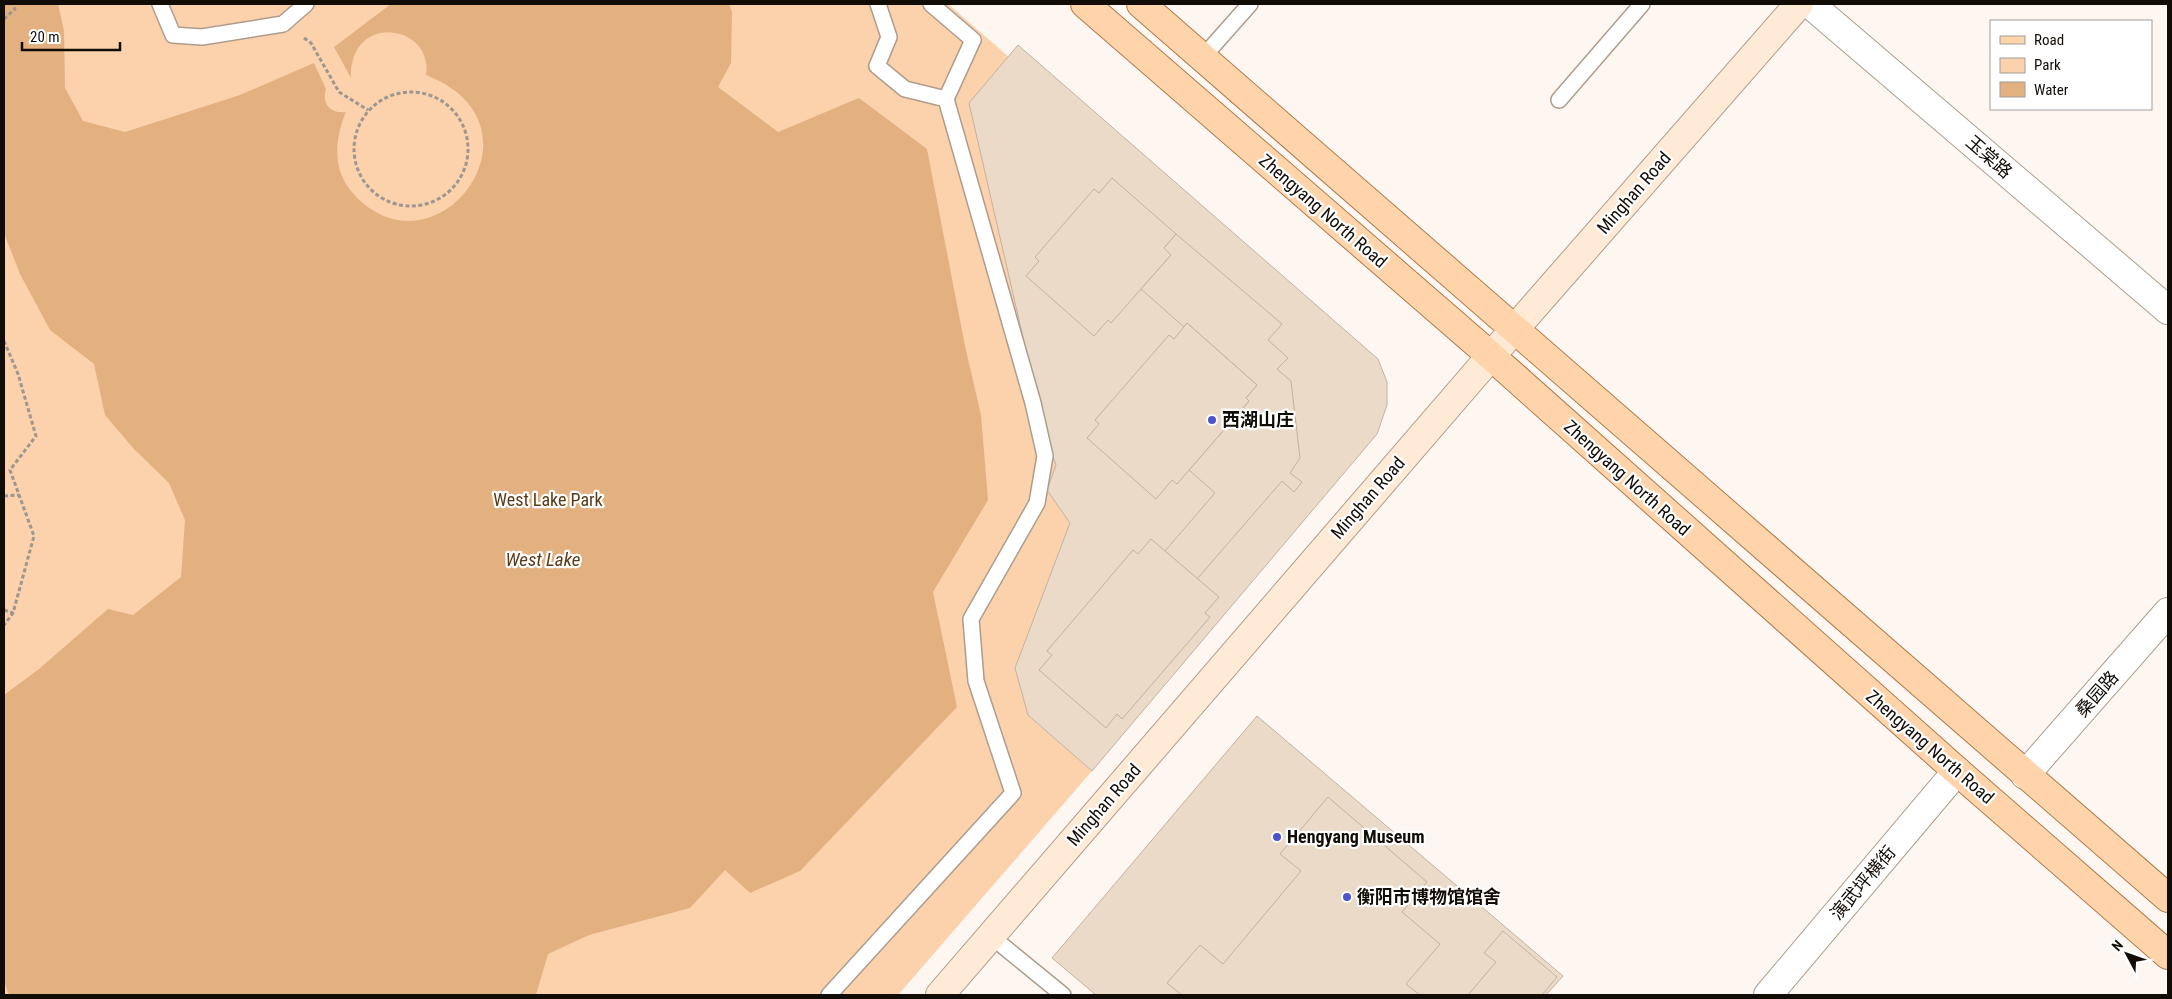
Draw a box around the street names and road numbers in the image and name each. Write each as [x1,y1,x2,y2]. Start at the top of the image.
street label: 玉棠路 [1962,131,2017,182]
street label: Minghan Road [1592,147,1675,238]
street label: Zhengyang North Road [1255,149,1391,272]
street label: Zhengyang North Road [1560,416,1695,540]
street label: Minghan Road [1326,452,1409,543]
street label: 桑园路 [2071,666,2122,721]
street label: Zhengyang North Road [1862,685,1998,808]
street label: Minghan Road [1062,759,1145,850]
street label: 演武坪横街 [1826,841,1900,924]

